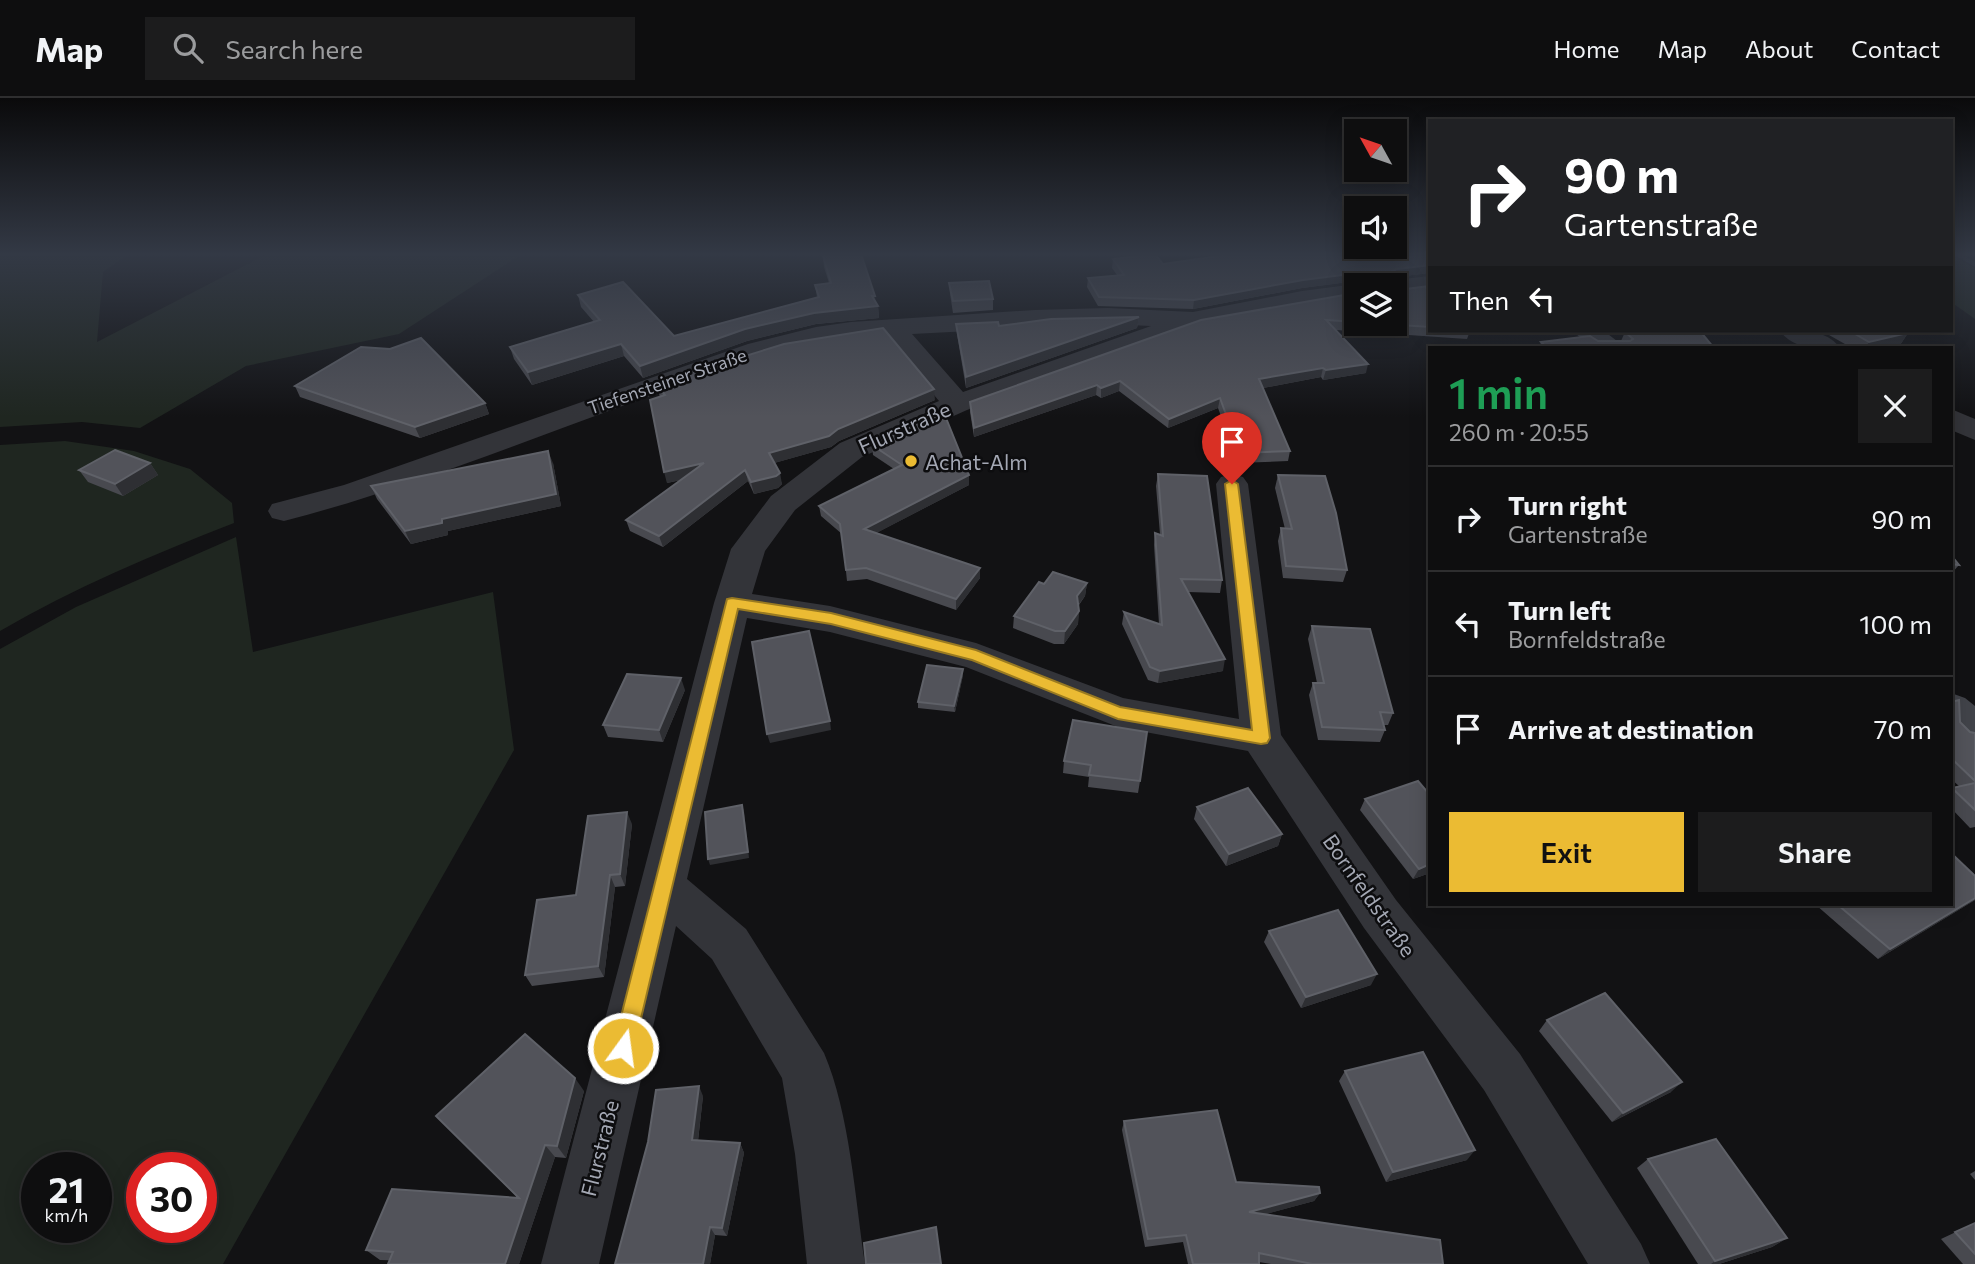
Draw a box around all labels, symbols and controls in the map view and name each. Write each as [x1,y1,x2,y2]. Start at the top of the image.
search box [145,17,635,80]
text: Map [35,28,103,69]
icon: search [169,29,207,67]
text: Search here [225,33,363,64]
text: Home [1554,34,1620,63]
text: Map [1658,34,1707,63]
text: About [1745,34,1813,63]
text: Contact [1851,34,1940,63]
north arrow [1344,119,1407,182]
map controls [1344,119,1407,336]
text: 90 m [1564,143,1679,203]
icon: right [1449,147,1540,238]
button: sound [1344,196,1407,259]
text: Gartenstraße [1564,203,1758,243]
button: layers [1344,273,1407,336]
icon: left [1523,280,1561,318]
text: Then [1449,284,1509,315]
street label: Tiefensteiner Straße [585,343,749,419]
text: 1 min [1449,366,1548,418]
button: close [1858,369,1932,443]
street label: Flurstraße [854,396,954,458]
pin [1202,412,1262,484]
text: 260 m · 20:55 [1449,418,1589,446]
icon: arrive [1213,423,1251,461]
place label: Achat-Alm [925,449,1028,474]
marker: Achat-Alm [903,453,919,469]
text: Turn right [1508,489,1627,520]
icon: right [1449,500,1487,538]
text: 90 m [1872,503,1932,534]
text: Gartenstraße [1508,520,1648,548]
text: Turn left [1508,594,1611,625]
icon: left [1449,605,1487,643]
text: 100 m [1859,608,1932,639]
text: Bornfeldstraße [1508,625,1666,653]
icon: arrive [1449,710,1487,748]
text: Arrive at destination [1508,713,1754,744]
text: 70 m [1874,713,1932,744]
button: Exit [1449,812,1684,892]
button: Share [1698,812,1932,892]
street label: Bornfeldstraße [1318,829,1422,961]
position arrow [586,1011,660,1085]
street label: Flurstraße [575,1097,623,1199]
speed limit sign: 30 [126,1152,217,1243]
text: 21 [49,1167,84,1210]
text: km/h [45,1204,88,1226]

